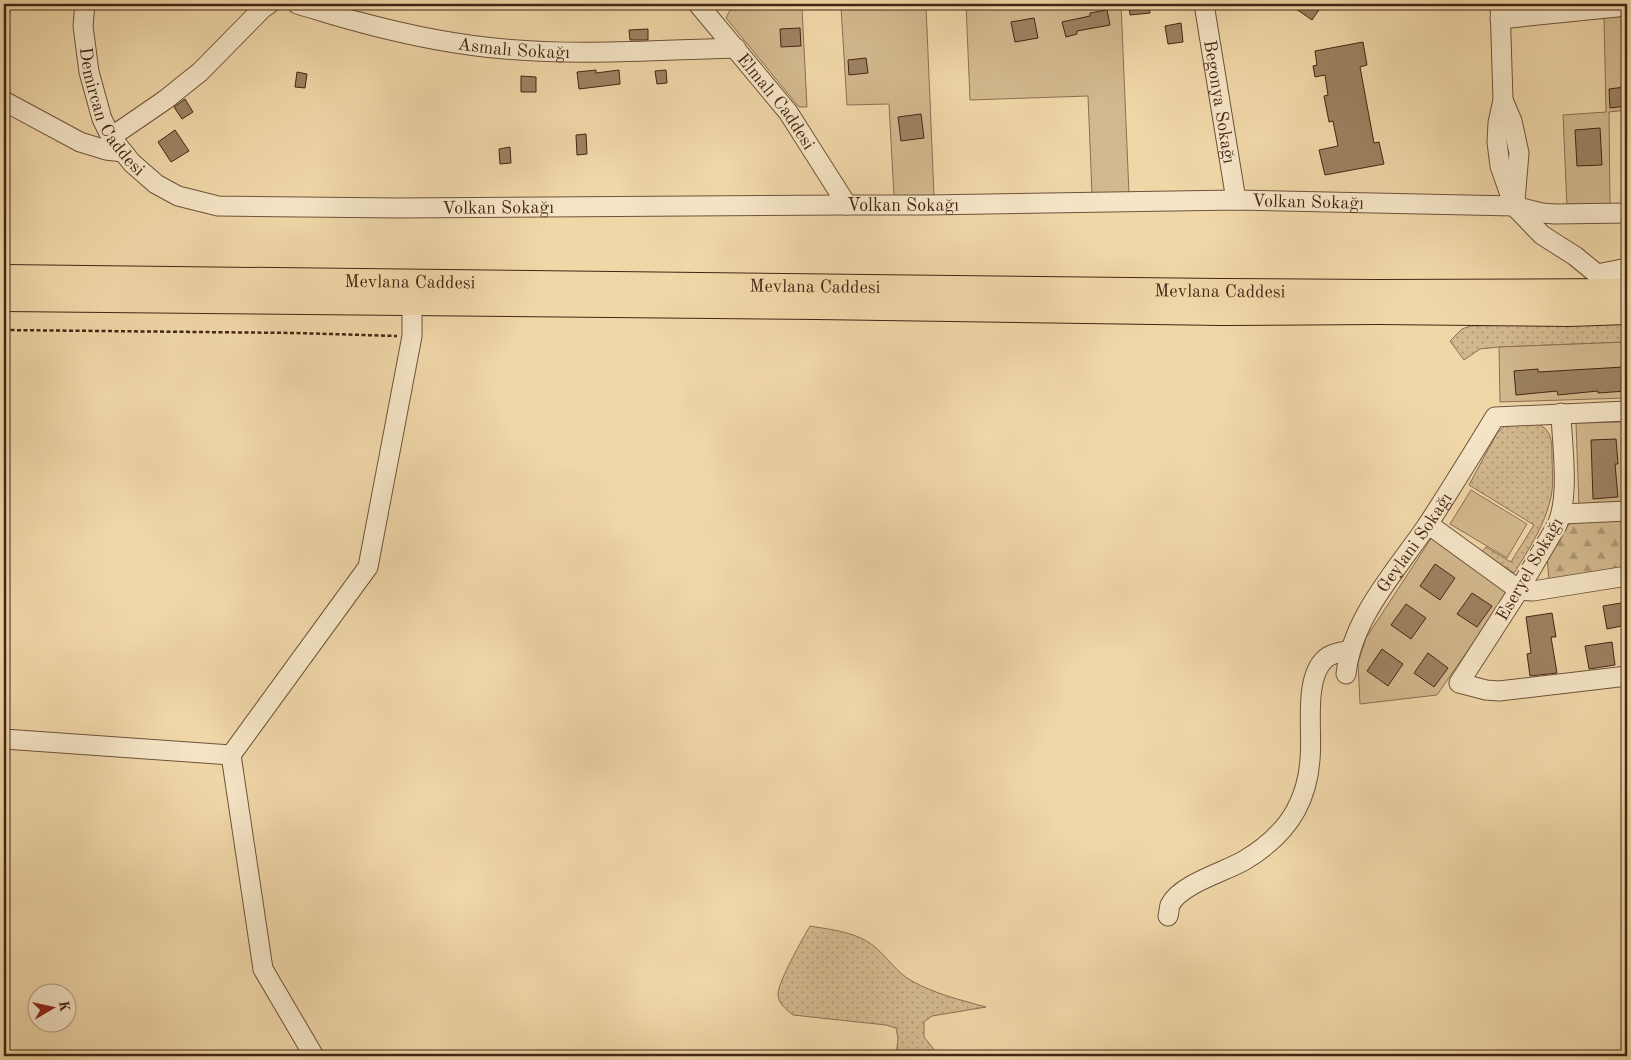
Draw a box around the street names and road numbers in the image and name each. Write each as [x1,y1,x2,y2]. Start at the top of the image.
street label: Asmalı Sokağı [456,36,570,62]
street label: Begonya Sokağı [1200,39,1238,165]
street label: Demircan Caddesi [76,46,148,180]
street label: Elmalı Caddesi [733,50,818,153]
street label: Volkan Sokağı [1252,192,1364,213]
street label: Volkan Sokağı [847,196,959,215]
street label: Volkan Sokağı [442,199,554,218]
street label: Mevlana Caddesi [344,273,476,292]
street label: Mevlana Caddesi [749,278,881,297]
street label: Mevlana Caddesi [1154,282,1286,301]
street label: Geylani Sokağı [1374,490,1456,596]
street label: Eseryel Sokağı [1493,515,1567,624]

